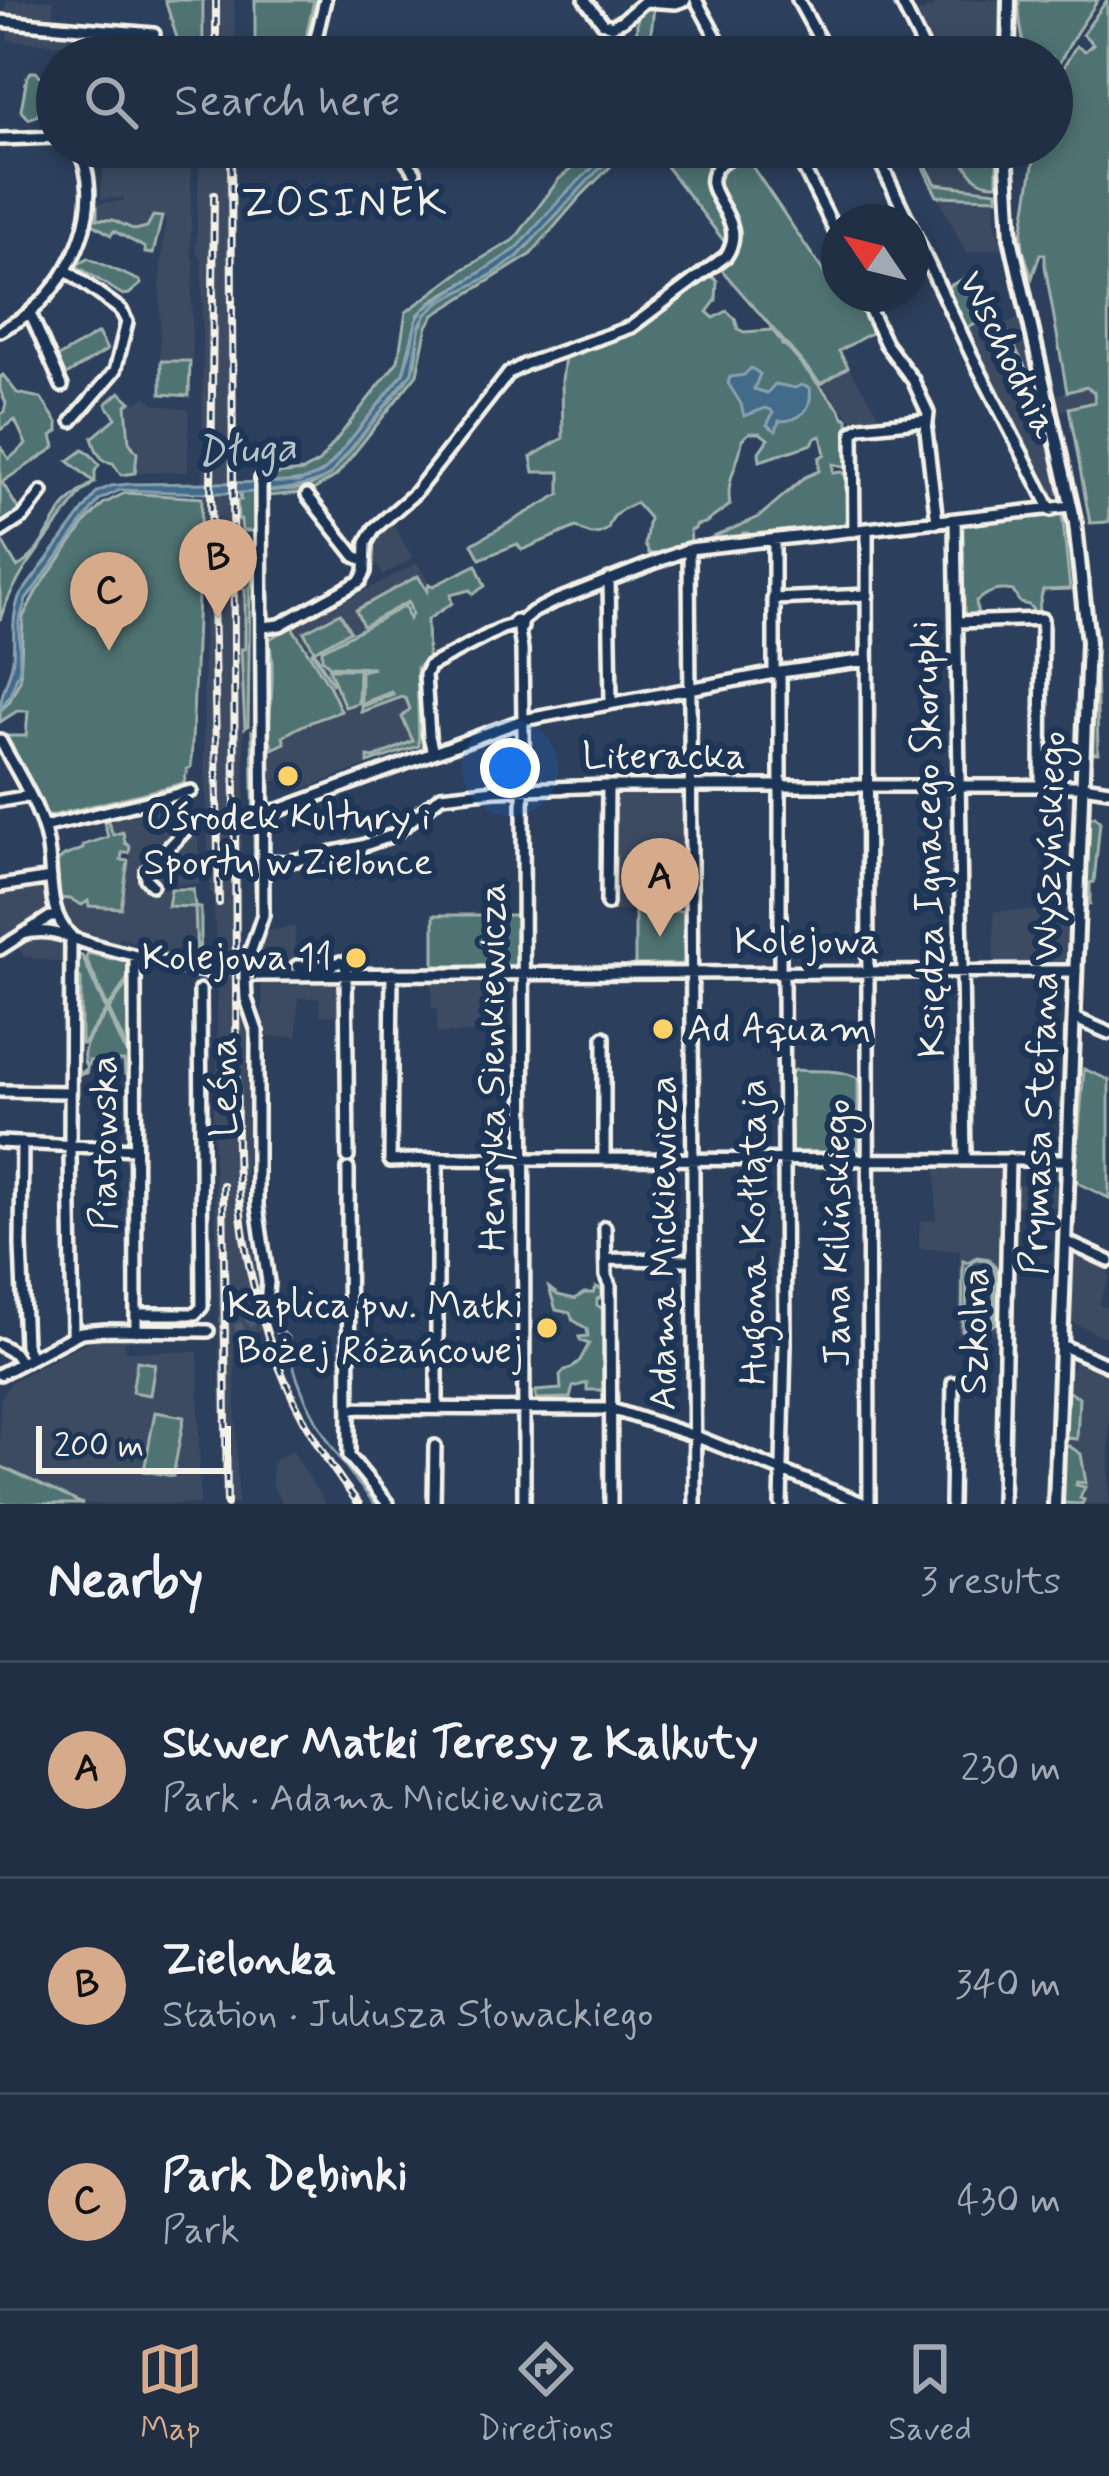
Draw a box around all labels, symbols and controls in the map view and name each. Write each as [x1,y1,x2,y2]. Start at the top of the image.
search box [36,36,1073,168]
icon: search [78,69,144,135]
text: Search here [174,73,401,132]
district label: ZOSINEK [241,177,449,232]
north arrow [821,204,929,312]
street label: Wschodnia [945,263,1070,448]
water label: Długa [194,420,298,482]
pin: B [179,519,257,618]
pin: C [70,552,148,651]
street label: Księdza Ignacego Skorupki [901,620,959,1058]
street label: Prymasa Stefana Wyszyńskiego [1010,730,1083,1276]
street label: Literacka [582,732,746,783]
your location [480,738,540,798]
marker: Ośrodek Kultury i Sportu w Zielonce [275,763,301,789]
place label: Ośrodek Kultury i Sportu w Zielonce [143,793,433,889]
pin: A [621,838,699,937]
street label: Henryka Sienkiewicza [468,882,519,1252]
street label: Kolejowa [734,917,880,968]
place label: Kolejowa 11 [142,933,332,984]
marker: Kolejowa 11 [343,945,369,971]
place label: Ad Aquam [687,1004,871,1055]
marker: Ad Aquam [650,1016,676,1042]
street label: Leśna [199,1037,251,1137]
street label: Piastowska [80,1055,131,1231]
street label: Adama Mickiewicza [639,1075,690,1411]
street label: Hugona Kołłątaja [729,1079,783,1385]
street label: Jana Kilińskiego [813,1099,867,1367]
street label: Szkolna [949,1267,1003,1395]
place label: Kaplica pw. Matki Bożej Różańcowej [227,1281,523,1377]
marker: Kaplica pw. Matki Bożej Różańcowej [534,1315,560,1341]
scale bar [36,1420,231,1473]
text: 200 m [54,1425,144,1469]
text: Nearby [48,1549,203,1615]
text: 3 results [920,1557,1061,1608]
text: Skwer Matki Teresy z Kalkuty [162,1715,758,1774]
text: A [74,1744,100,1795]
text: 230 m [960,1744,1061,1795]
text: Park · Adama Mickiewicza [162,1774,605,1825]
text: Zielonka [162,1931,336,1990]
text: B [75,1960,99,2011]
text: 340 m [955,1960,1061,2011]
text: Station · Juliusza Słowackiego [162,1990,653,2041]
text: Park Dębinki [162,2147,408,2206]
text: C [73,2176,101,2227]
text: 430 m [957,2176,1061,2227]
text: Park [162,2206,240,2257]
tab: Map [137,2336,203,2452]
tab: Directions [478,2336,614,2452]
tab: Saved [888,2336,972,2452]

